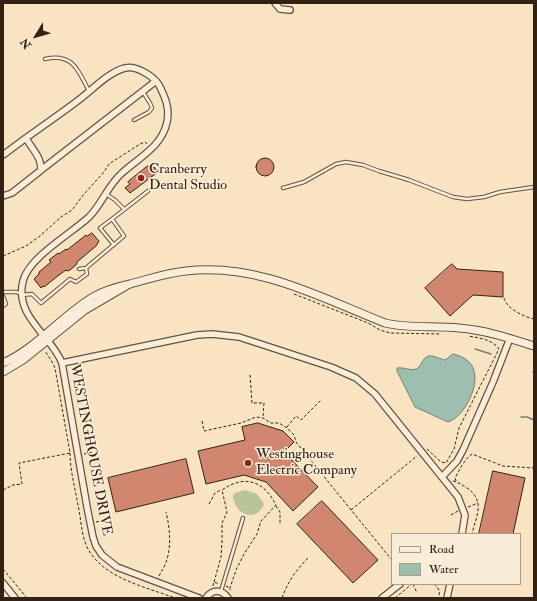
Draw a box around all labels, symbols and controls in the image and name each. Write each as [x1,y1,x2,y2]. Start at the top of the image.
north arrow [16,16,56,56]
text: N [18,36,34,51]
place label: Cranberry Dental Studio [149,162,227,194]
marker: Cranberry Dental Studio [136,173,146,183]
street label: WESTINGHOUSE DRIVE [65,363,115,537]
place label: Westinghouse Electric Company [256,447,357,480]
marker: Westinghouse Electric Company [243,458,253,468]
legend [391,533,521,585]
text: Road [429,542,454,557]
text: Water [429,562,458,577]

